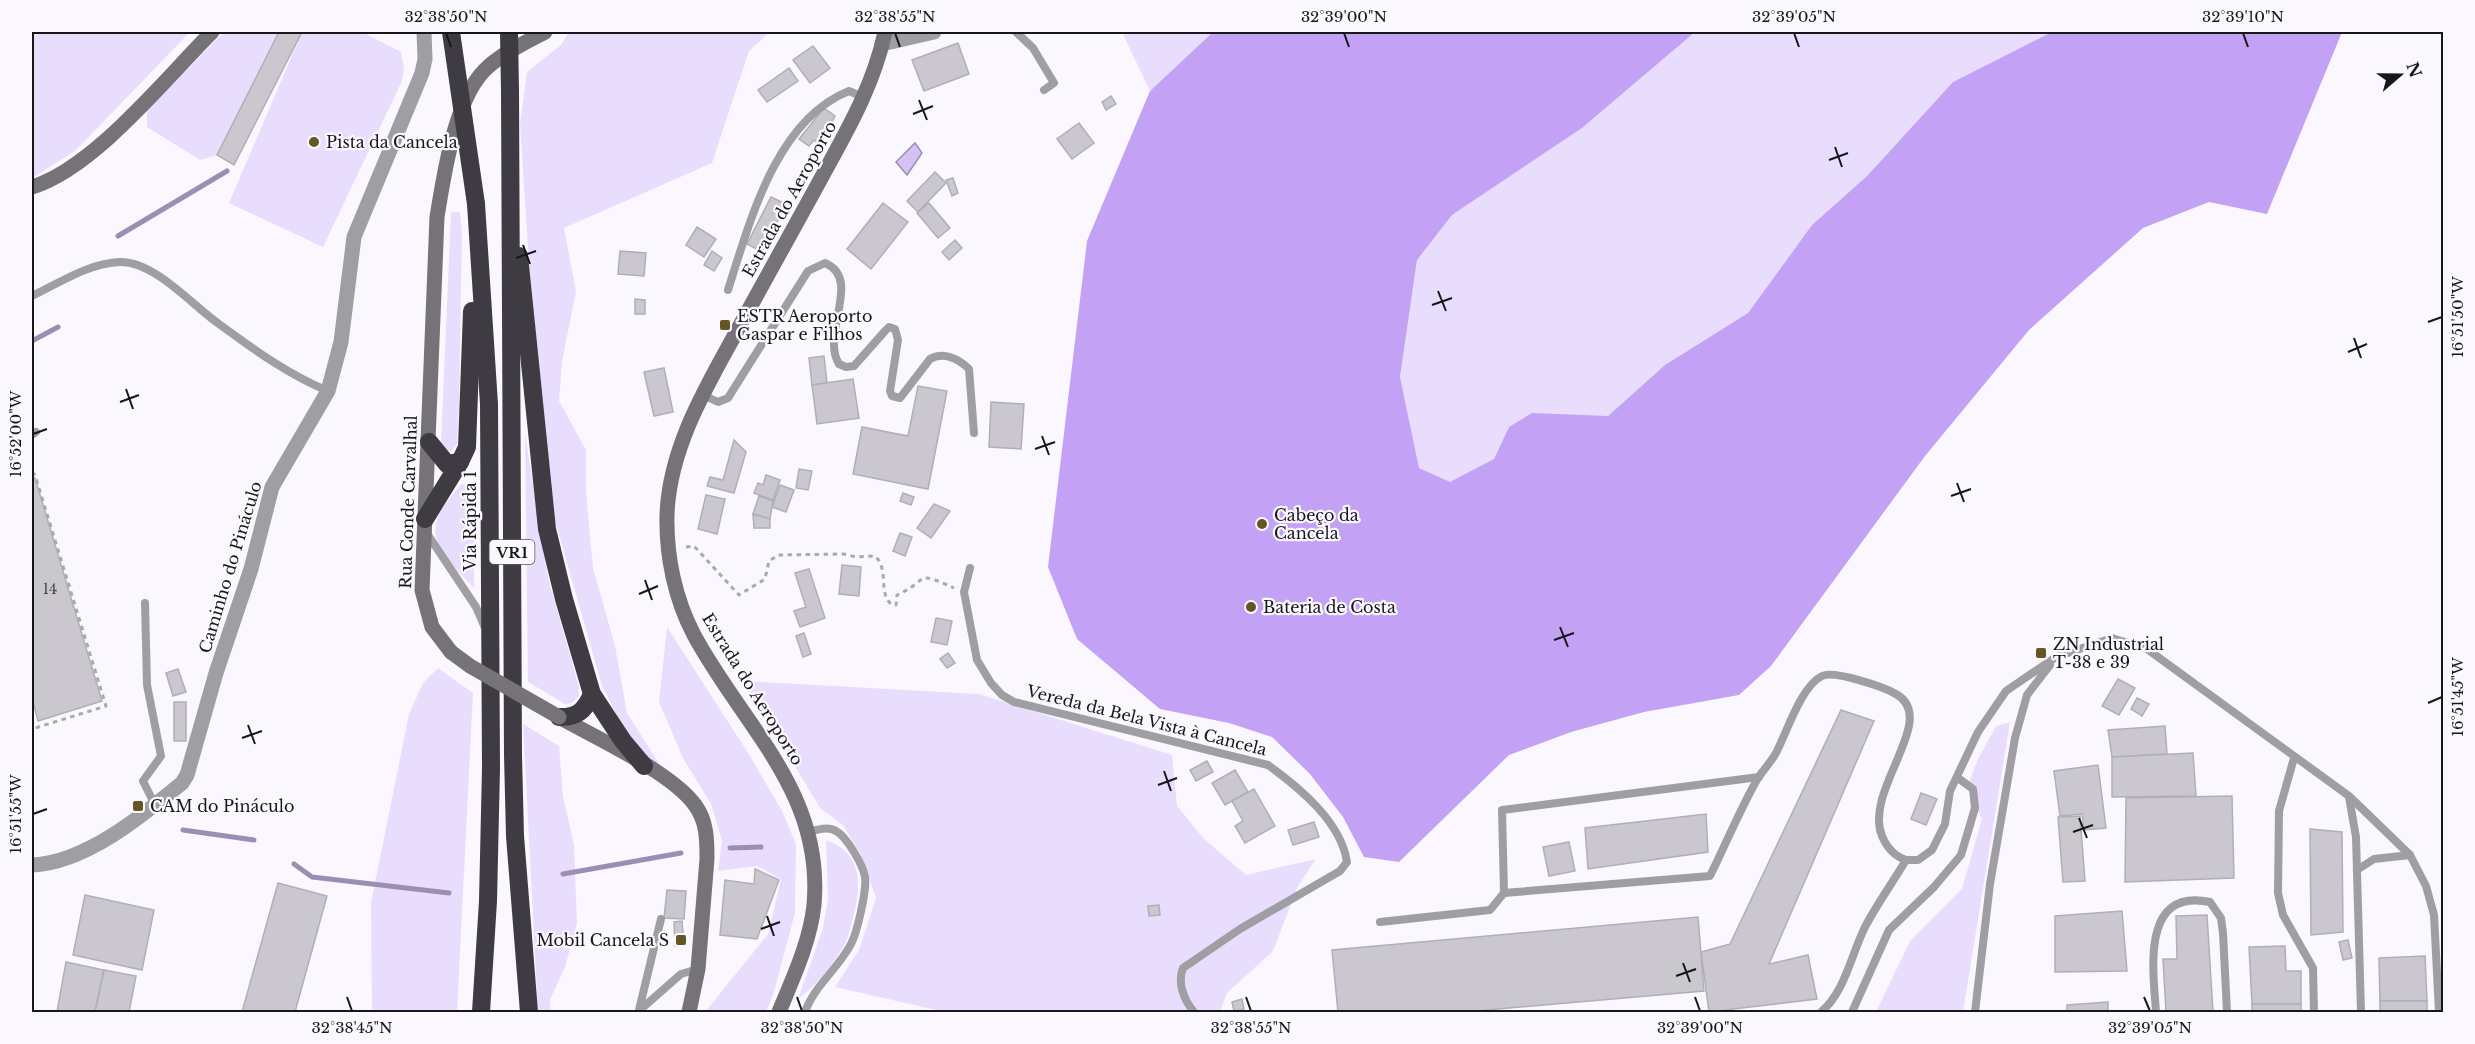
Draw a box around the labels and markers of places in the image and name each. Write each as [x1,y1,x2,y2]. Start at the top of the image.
place label: Pista da Cancela [326,132,458,152]
marker: Pista da Cancela [307,135,321,149]
place label: ESTR Aeroporto Gaspar e Filhos [737,306,872,344]
marker: ESTR Aeroporto Gaspar e Filhos [718,318,732,332]
place label: Cabeço da Cancela [1274,505,1359,543]
marker: Cabeço da Cancela [1255,517,1269,531]
place label: Bateria de Costa [1263,597,1396,617]
marker: Bateria de Costa [1244,600,1258,614]
place label: ZN Industrial T-38 e 39 [2053,634,2164,672]
marker: ZN Industrial T-38 e 39 [2034,646,2048,660]
place label: CAM do Pináculo [150,796,294,816]
marker: CAM do Pináculo [131,799,145,813]
place label: Mobil Cancela S [537,930,669,950]
marker: Mobil Cancela S [674,933,688,947]

